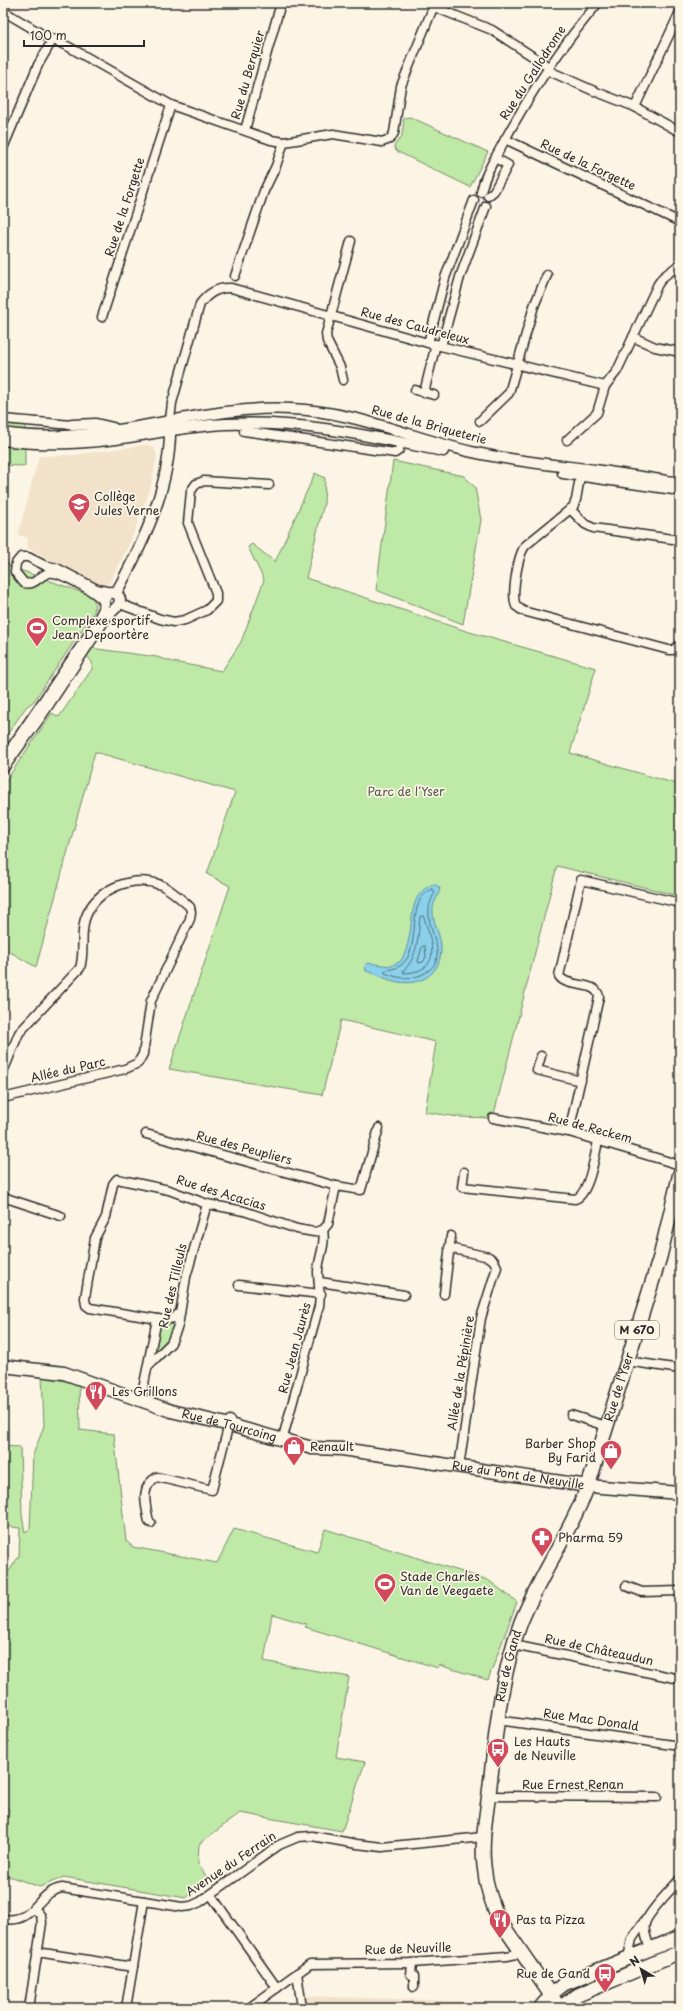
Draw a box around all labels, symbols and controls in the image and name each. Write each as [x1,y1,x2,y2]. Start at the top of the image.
scale bar [24,22,144,48]
street label: Rue du Gallodrome [495,22,570,123]
text: 100 m [30,26,67,44]
street label: Rue du Berquier [226,28,268,121]
street label: Rue de la Forgette [538,134,639,194]
street label: Rue de la Forgette [100,155,149,259]
street label: Rue des Caudreleux [359,302,472,348]
street label: Rue de la Briqueterie [370,400,489,448]
place label: Collège Jules Verne [94,487,160,519]
school or university icon: Collège Jules Verne [66,491,92,524]
place label: Complexe sportif Jean Depoortère [52,611,151,643]
sports icon: Complexe sportif Jean Depoortère [24,615,50,648]
park label: Parc de l'Yser [367,782,445,800]
street label: Allée du Parc [29,1052,107,1086]
street label: Rue de Reckem [546,1107,634,1147]
street label: Rue des Peupliers [194,1126,295,1169]
street label: Rue des Acacias [174,1170,269,1214]
street label: Rue des Tilleuls [154,1241,191,1330]
street label: Rue Jean Jaurès [273,1300,315,1395]
street label: Allée de la Pépinière [442,1314,478,1432]
road number: M 670 [615,1321,659,1339]
street label: Rue de l'Yser [599,1350,638,1424]
restaurant icon: Les Grillons [83,1379,109,1412]
place label: Les Grillons [112,1382,178,1400]
street label: Rue de Tourcoing [180,1404,279,1446]
shop icon: Renault [281,1434,307,1467]
place label: Barber Shop By Farid [525,1434,597,1466]
place label: Renault [310,1437,354,1455]
shop icon: Barber Shop By Farid [598,1438,624,1471]
street label: Rue du Pont de Neuville [451,1456,586,1493]
pharmacy icon: Pharma 59 [529,1525,555,1558]
place label: Pharma 59 [558,1528,623,1546]
place label: Stade Charles Van de Veegaete [400,1567,494,1599]
sports icon: Stade Charles Van de Veegaete [372,1571,398,1604]
street label: Rue de Gand [490,1626,526,1703]
street label: Rue de Châteaudun [543,1629,655,1669]
street label: Rue Mac Donald [542,1703,641,1735]
place label: Les Hauts de Neuville [514,1732,577,1764]
bus stop icon: Les Hauts de Neuville [485,1736,511,1769]
street label: Rue Ernest Renan [522,1775,624,1793]
street label: Avenue du Ferrain [182,1826,279,1900]
restaurant icon: Pas ta Pizza [487,1907,513,1940]
place label: Pas ta Pizza [516,1910,585,1928]
street label: Rue de Neuville [364,1937,452,1959]
north arrow [621,1949,661,1989]
text: N [626,1951,643,1970]
bus stop icon: Rue de Gand [592,1961,618,1994]
place label: Rue de Gand [516,1964,591,1982]

